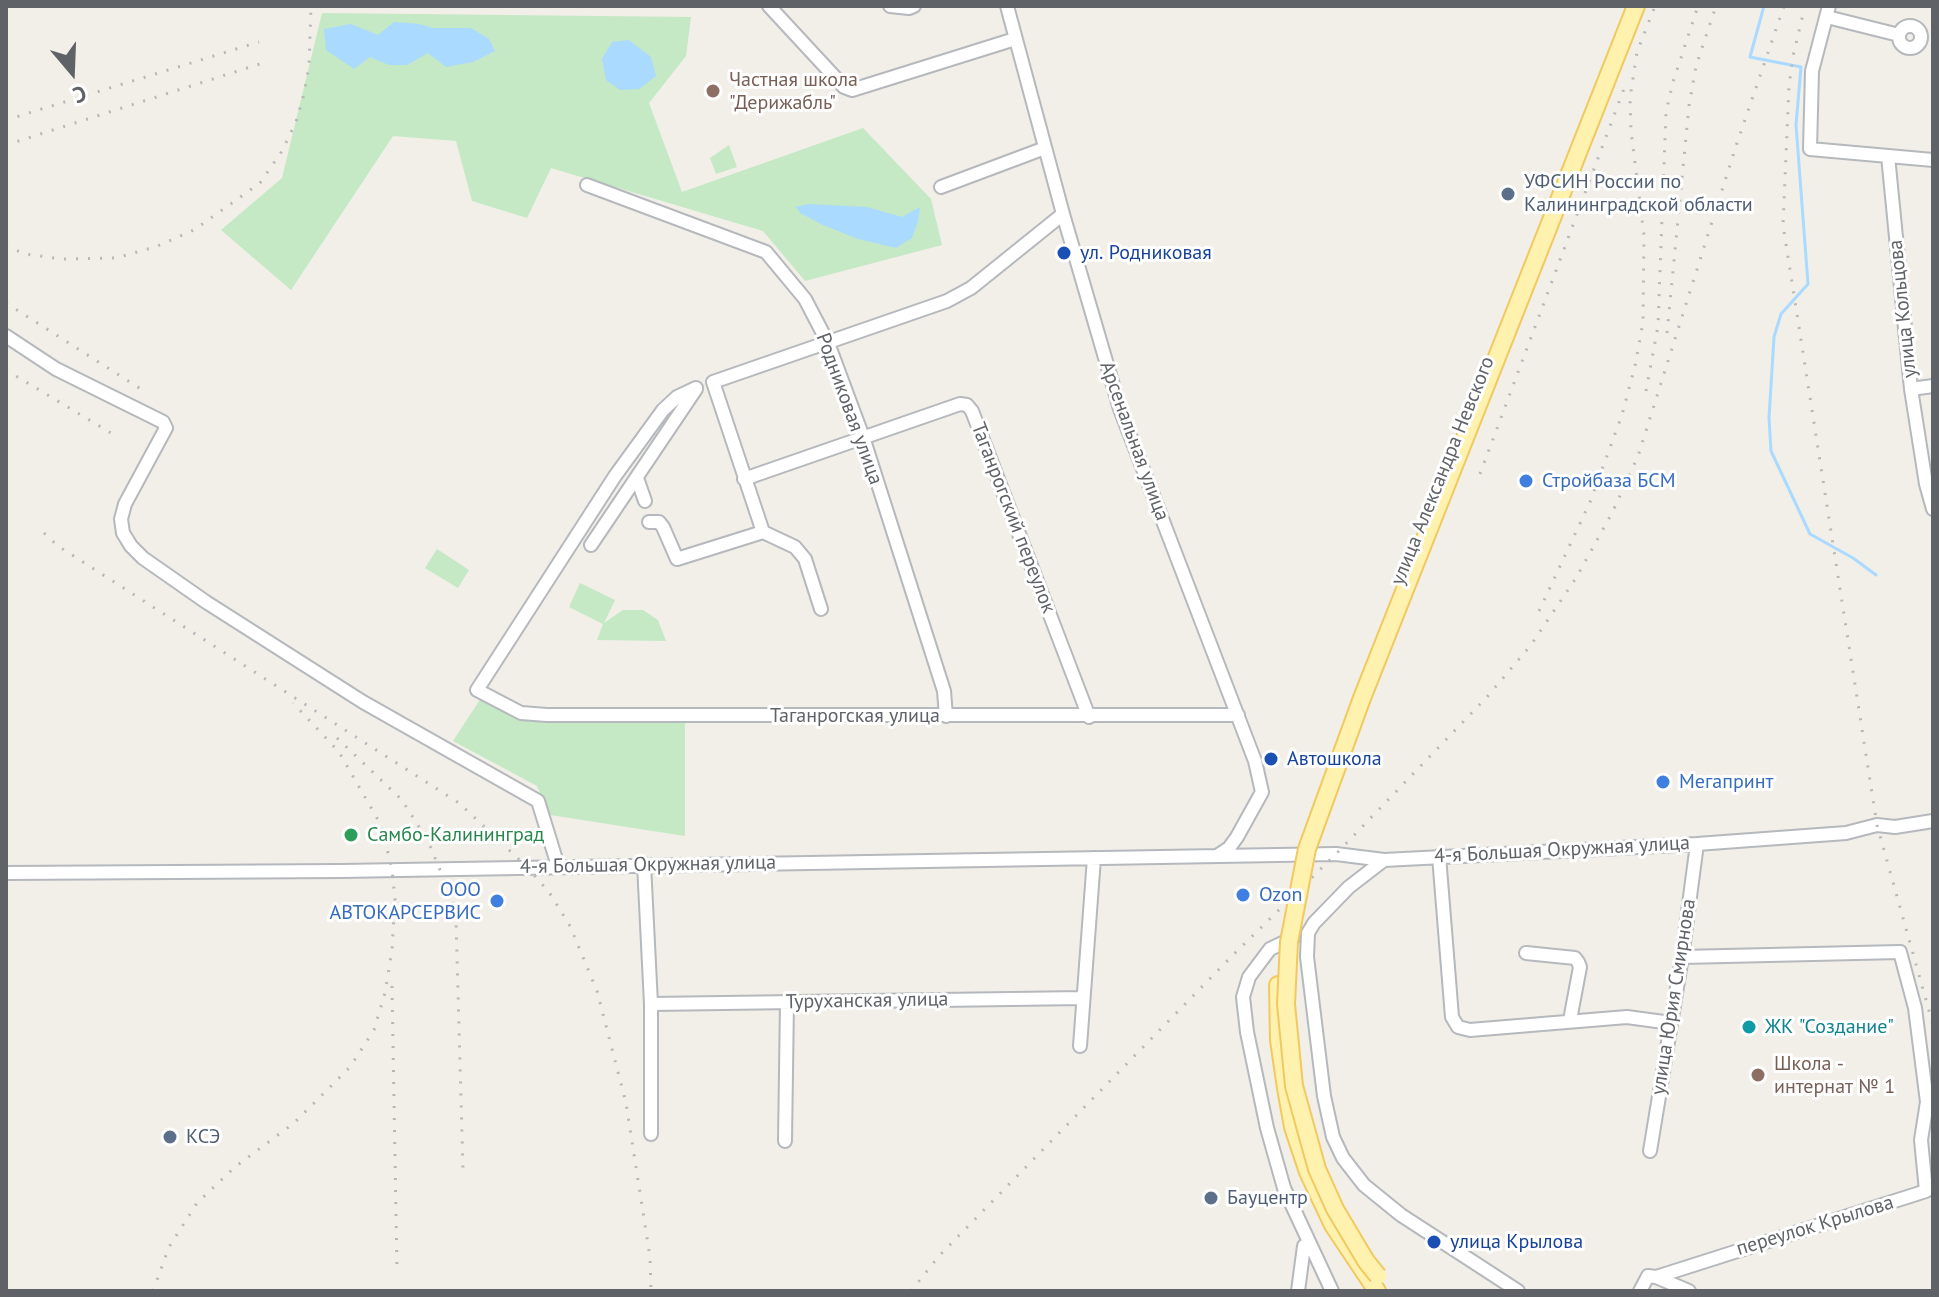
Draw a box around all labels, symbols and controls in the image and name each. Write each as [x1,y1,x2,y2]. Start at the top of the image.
north arrow [32,32,112,112]
place label: Частная школа "Дерижабль" [729,68,858,115]
text: С [69,79,90,110]
marker: Частная школа "Дерижабль" [704,82,722,100]
place label: УФСИН России по Калининградской области [1524,170,1753,217]
marker: УФСИН России по Калининградской области [1499,185,1517,203]
street label: улица Кольцова [1884,239,1922,379]
place label: ул. Родниковая [1080,241,1212,265]
marker: ул. Родниковая [1055,244,1073,262]
street label: Родниковая улица [810,330,888,488]
street label: улица Александра Невского [1386,353,1500,589]
street label: Арсенальная улица [1094,358,1174,524]
street label: Таганрогский переулок [966,419,1060,617]
place label: Стройбаза БСМ [1542,469,1676,493]
marker: Стройбаза БСМ [1517,472,1535,490]
street label: Таганрогская улица [770,704,940,728]
place label: Автошкола [1287,747,1382,771]
marker: Автошкола [1262,750,1280,768]
place label: Мегапринт [1679,770,1773,794]
marker: Мегапринт [1654,773,1672,791]
place label: Самбо-Калининград [367,823,544,847]
marker: Самбо-Калининград [342,826,360,844]
street label: 4-я Большая Окружная улица [1433,831,1691,869]
street label: 4-я Большая Окружная улица [520,851,776,879]
place label: ООО АВТОКАРСЕРВИС [330,878,481,925]
place label: Ozon [1259,883,1302,907]
marker: Ozon [1234,886,1252,904]
marker: ООО АВТОКАРСЕРВИС [488,892,506,910]
street label: улица Юрия Смирнова [1647,897,1701,1097]
street label: Туруханская улица [785,988,949,1014]
place label: ЖК "Создание" [1765,1015,1894,1039]
marker: ЖК "Создание" [1740,1018,1758,1036]
place label: Школа - интернат № 1 [1774,1052,1895,1099]
marker: Школа - интернат № 1 [1749,1066,1767,1084]
place label: КСЭ [186,1125,220,1149]
marker: КСЭ [161,1128,179,1146]
place label: Бауцентр [1227,1186,1308,1210]
marker: Бауцентр [1202,1189,1220,1207]
street label: переулок Крылова [1733,1191,1897,1261]
place label: улица Крылова [1450,1230,1583,1254]
marker: улица Крылова [1425,1233,1443,1251]

